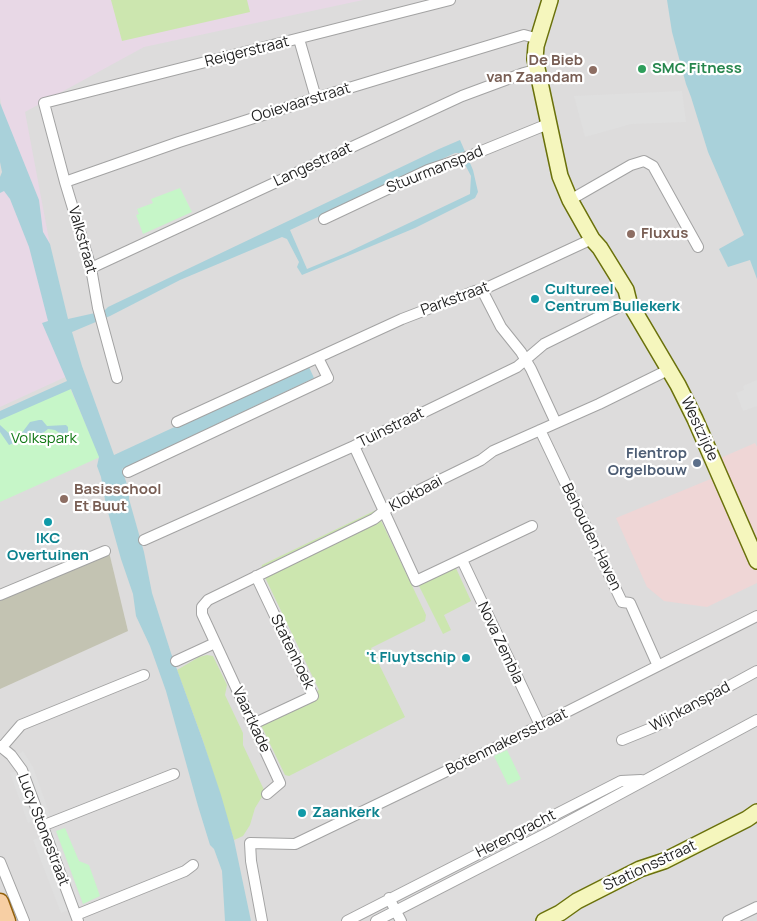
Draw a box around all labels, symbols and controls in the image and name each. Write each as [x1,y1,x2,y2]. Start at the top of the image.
street label: Reigerstraat [203,33,291,71]
place label: De Bieb van Zaandam [486,52,583,87]
place label: SMC Fitness [652,60,742,78]
marker: SMC Fitness [636,63,648,75]
marker: De Bieb van Zaandam [587,64,599,76]
street label: Ooievaarstraat [249,79,353,127]
street label: Langestraat [271,139,355,191]
street label: Stuurmanspad [384,142,486,198]
street label: Valkstraat [64,204,100,276]
place label: Fluxus [641,225,688,243]
marker: Fluxus [625,228,637,240]
street label: Parkstraat [418,278,492,320]
place label: Cultureel Centrum Bullekerk [545,281,680,316]
marker: Cultureel Centrum Bullekerk [529,293,541,305]
street label: Westzijde [676,394,722,464]
street label: Tuinstraat [355,404,427,452]
park label: Volkspark [11,430,77,448]
place label: Flentrop Orgelbouw [608,445,687,480]
marker: Flentrop Orgelbouw [691,457,703,469]
street label: Klokbaai [386,472,446,516]
street label: Behouden Haven [557,480,625,594]
place label: Basisschool Et Buut [74,481,161,516]
marker: Basisschool Et Buut [58,493,70,505]
marker: IKC Overtuinen [42,516,54,528]
place label: IKC Overtuinen [7,530,89,565]
street label: Nova Zembla [473,599,527,687]
street label: Statenhoek [266,612,318,692]
place label: 't Fluytschip [366,649,456,667]
marker: 't Fluytschip [460,652,472,664]
street label: Wijnkanspad [647,678,733,736]
street label: Vaartkade [228,685,274,755]
street label: Botenmakersstraat [443,705,571,779]
street label: Lucy Stonestraat [13,771,73,889]
place label: Zaankerk [312,804,380,822]
street label: Herengracht [473,806,559,862]
marker: Zaankerk [296,807,308,819]
street label: Stationsstraat [601,837,699,895]

